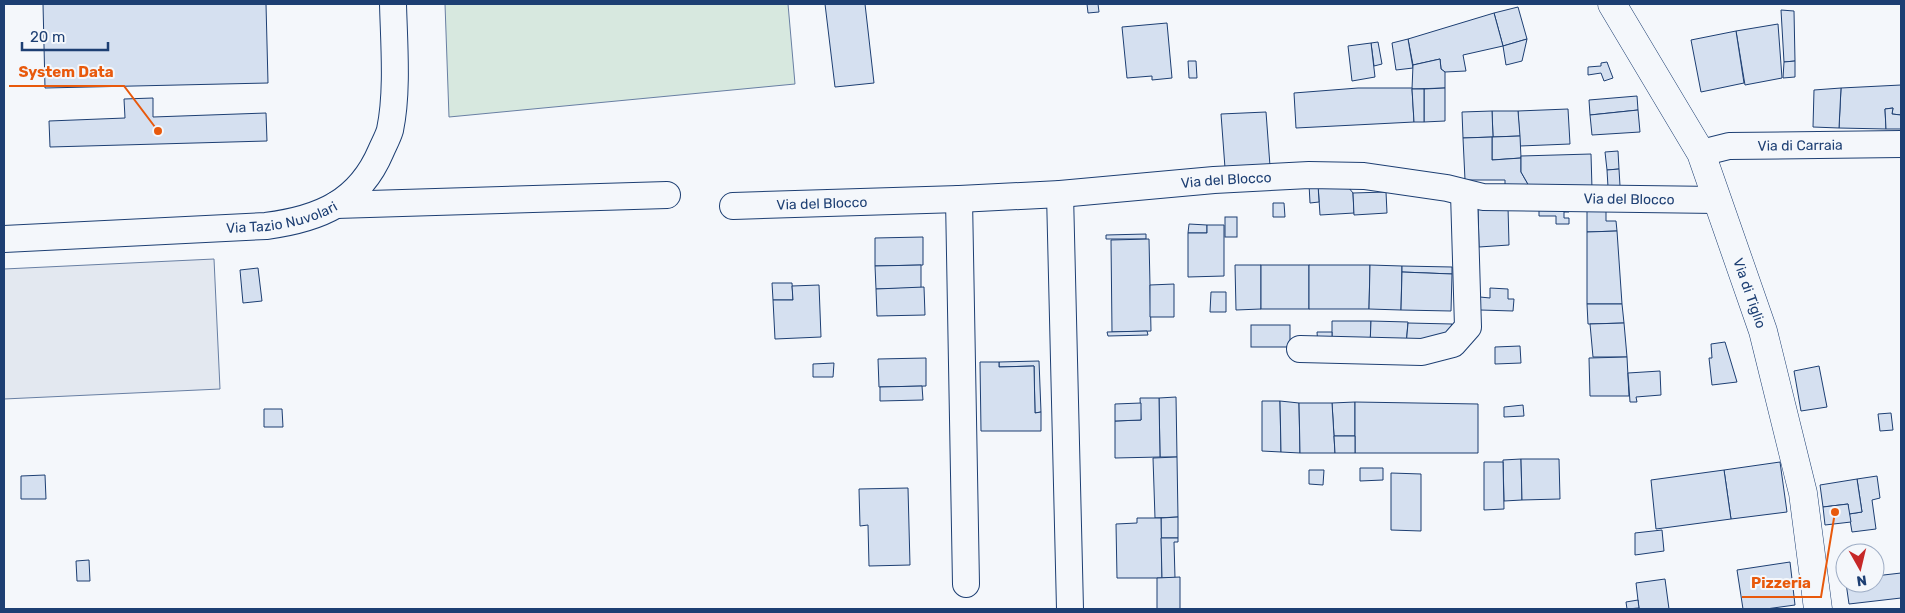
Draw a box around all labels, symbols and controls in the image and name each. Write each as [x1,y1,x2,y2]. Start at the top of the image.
scale bar [22,20,109,52]
text: 20 m [30,28,65,46]
callout: System Data [9,56,124,86]
text: System Data [18,63,114,81]
street label: Via di Carraia [1757,136,1843,154]
street label: Via del Blocco [1180,168,1272,191]
street label: Via del Blocco [1583,190,1675,208]
street label: Via del Blocco [776,193,868,213]
street label: Via Tazio Nuvolari [226,198,340,236]
street label: Via di Tiglio [1730,256,1770,331]
north arrow [1835,543,1885,593]
callout: Pizzeria [1742,567,1821,597]
text: N [1856,571,1868,589]
text: Pizzeria [1751,574,1811,592]

